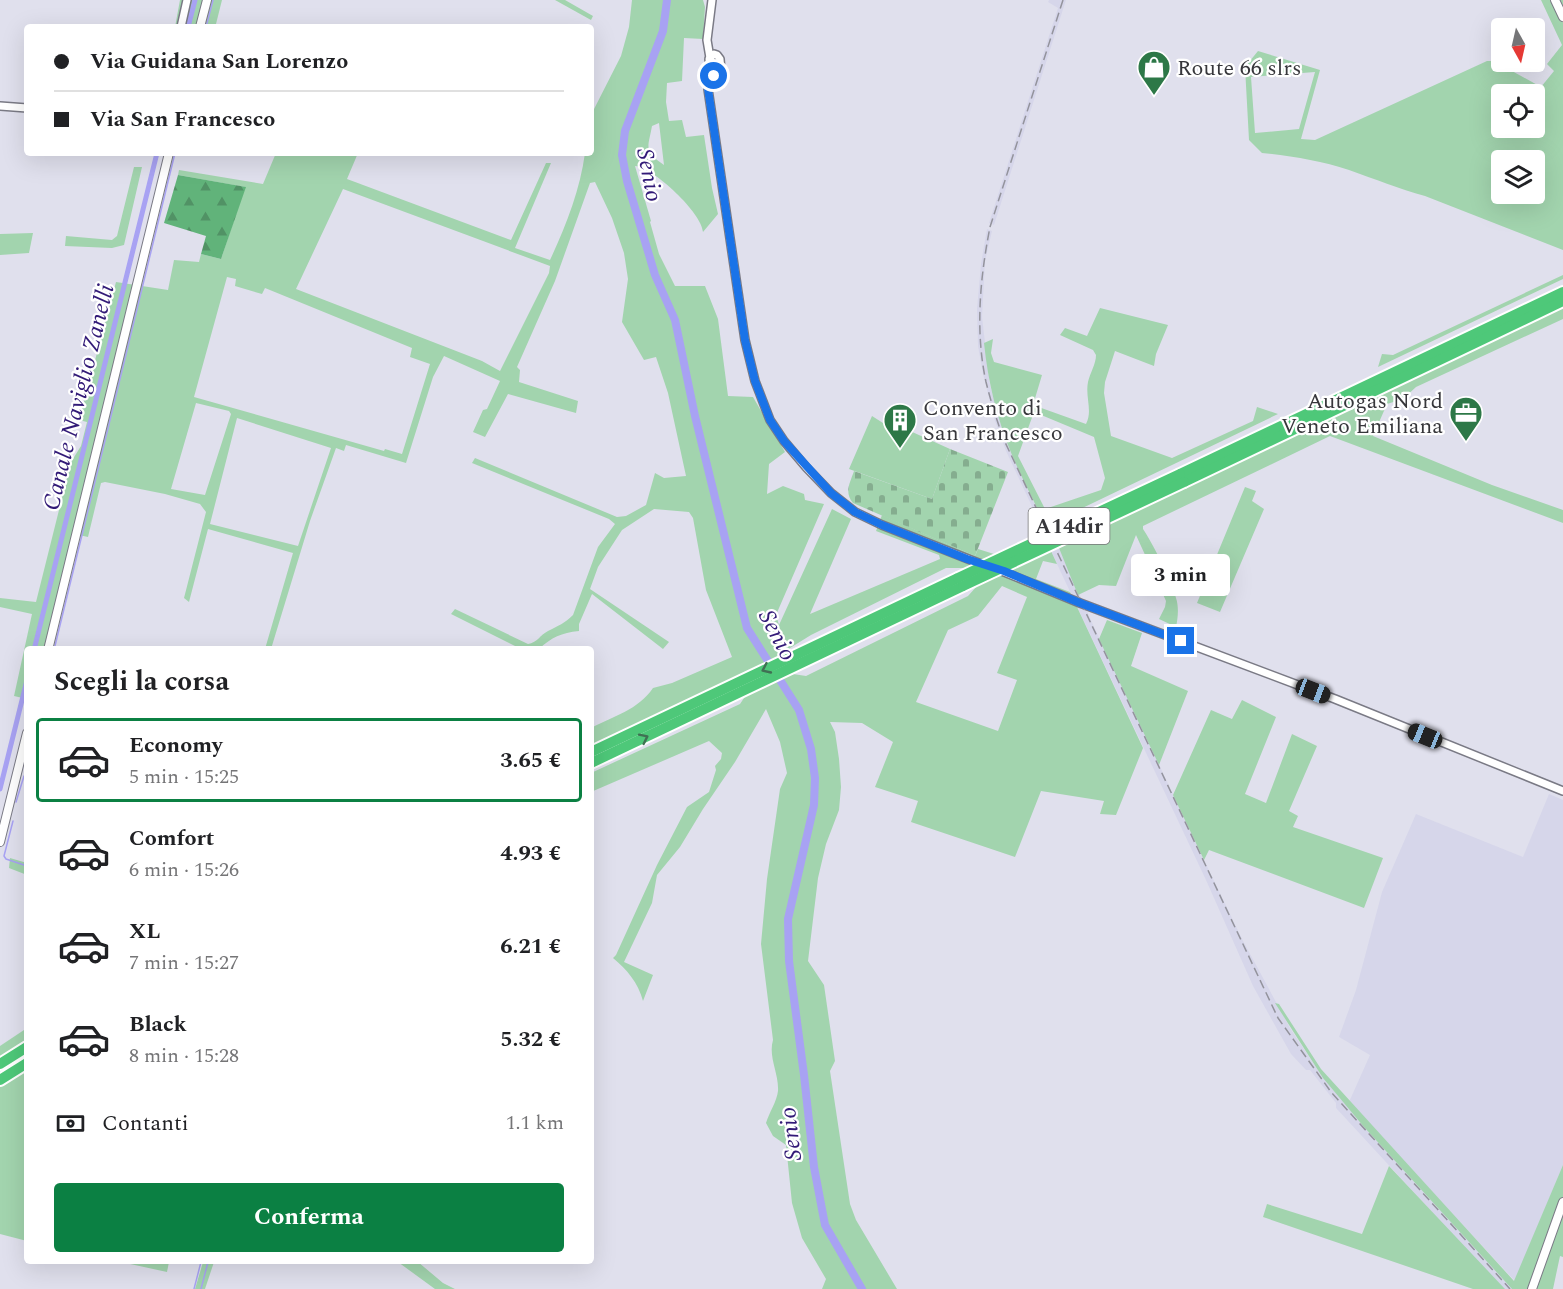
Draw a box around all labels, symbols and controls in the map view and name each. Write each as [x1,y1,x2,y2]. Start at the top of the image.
north arrow [1491,18,1545,72]
map controls [1491,18,1545,204]
text: Via Guidana San Lorenzo [90,45,348,78]
shop icon: Route 66 slrs [1136,49,1172,96]
place label: Route 66 slrs [1177,52,1301,85]
route start [700,62,727,89]
button: locate [1491,84,1545,138]
text: Via San Francesco [90,103,275,136]
water label: Senio [626,145,672,205]
button: layers [1491,150,1545,204]
water label: Canale Naviglio Zanelli [33,280,125,514]
place label: Autogas Nord Veneto Emiliana [1281,385,1443,443]
place label: Convento di San Francesco [923,392,1063,450]
office icon: Autogas Nord Veneto Emiliana [1448,395,1484,442]
building icon: Convento di San Francesco [882,402,918,449]
road number: A14dir [1028,508,1110,544]
callout: 3 min [1132,554,1230,596]
text: 3 min [1154,560,1207,590]
water label: Senio [749,603,806,668]
route end [1167,627,1194,654]
text: Scegli la corsa [54,661,229,703]
one-way arrow [761,662,772,674]
car [1293,676,1333,706]
car [1405,721,1445,751]
text: Economy [129,729,222,762]
icon: car [57,733,111,787]
one-way arrow [637,734,648,746]
text: 3.65 € [500,744,561,777]
text: 5 min · 15:25 [129,762,239,792]
text: Comfort [129,822,214,855]
icon: car [57,826,111,880]
text: 4.93 € [500,837,561,870]
text: 6 min · 15:26 [129,855,239,885]
text: XL [129,915,160,948]
icon: car [57,919,111,973]
text: 6.21 € [500,930,561,963]
text: 7 min · 15:27 [129,948,239,978]
text: Black [129,1008,187,1041]
icon: car [57,1012,111,1066]
text: 5.32 € [500,1023,561,1056]
text: 8 min · 15:28 [129,1041,239,1071]
water label: Senio [770,1105,812,1163]
icon: cash [54,1107,87,1140]
text: Contanti [102,1107,189,1140]
text: 1.1 km [506,1108,564,1138]
button: Conferma [54,1183,564,1252]

